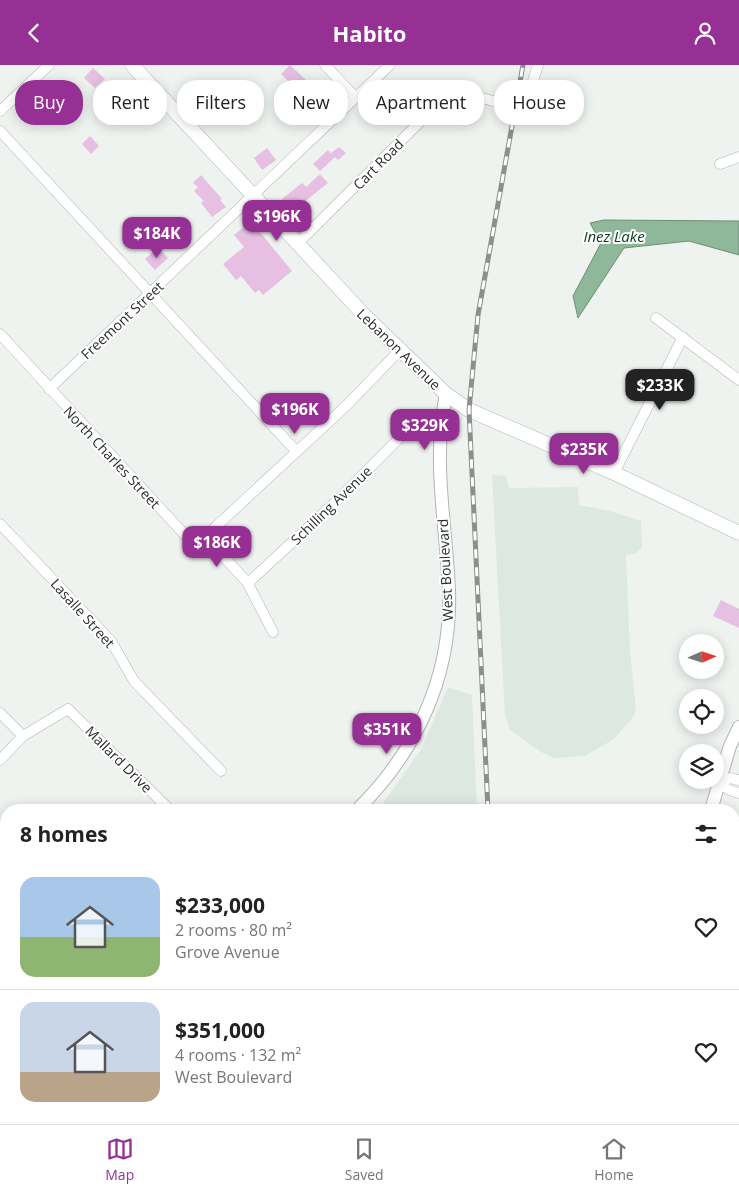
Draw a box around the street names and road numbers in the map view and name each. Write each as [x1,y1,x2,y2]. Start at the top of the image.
street label: Cart Road [349,135,407,193]
street label: Freemont Street [77,277,167,363]
street label: Lebanon Avenue [353,304,445,394]
street label: North Charles Street [59,402,165,512]
street label: Schilling Avenue [286,461,376,549]
street label: West Boulevard [433,518,457,622]
street label: Lasalle Street [47,574,119,652]
street label: Mallard Drive [81,721,157,797]

